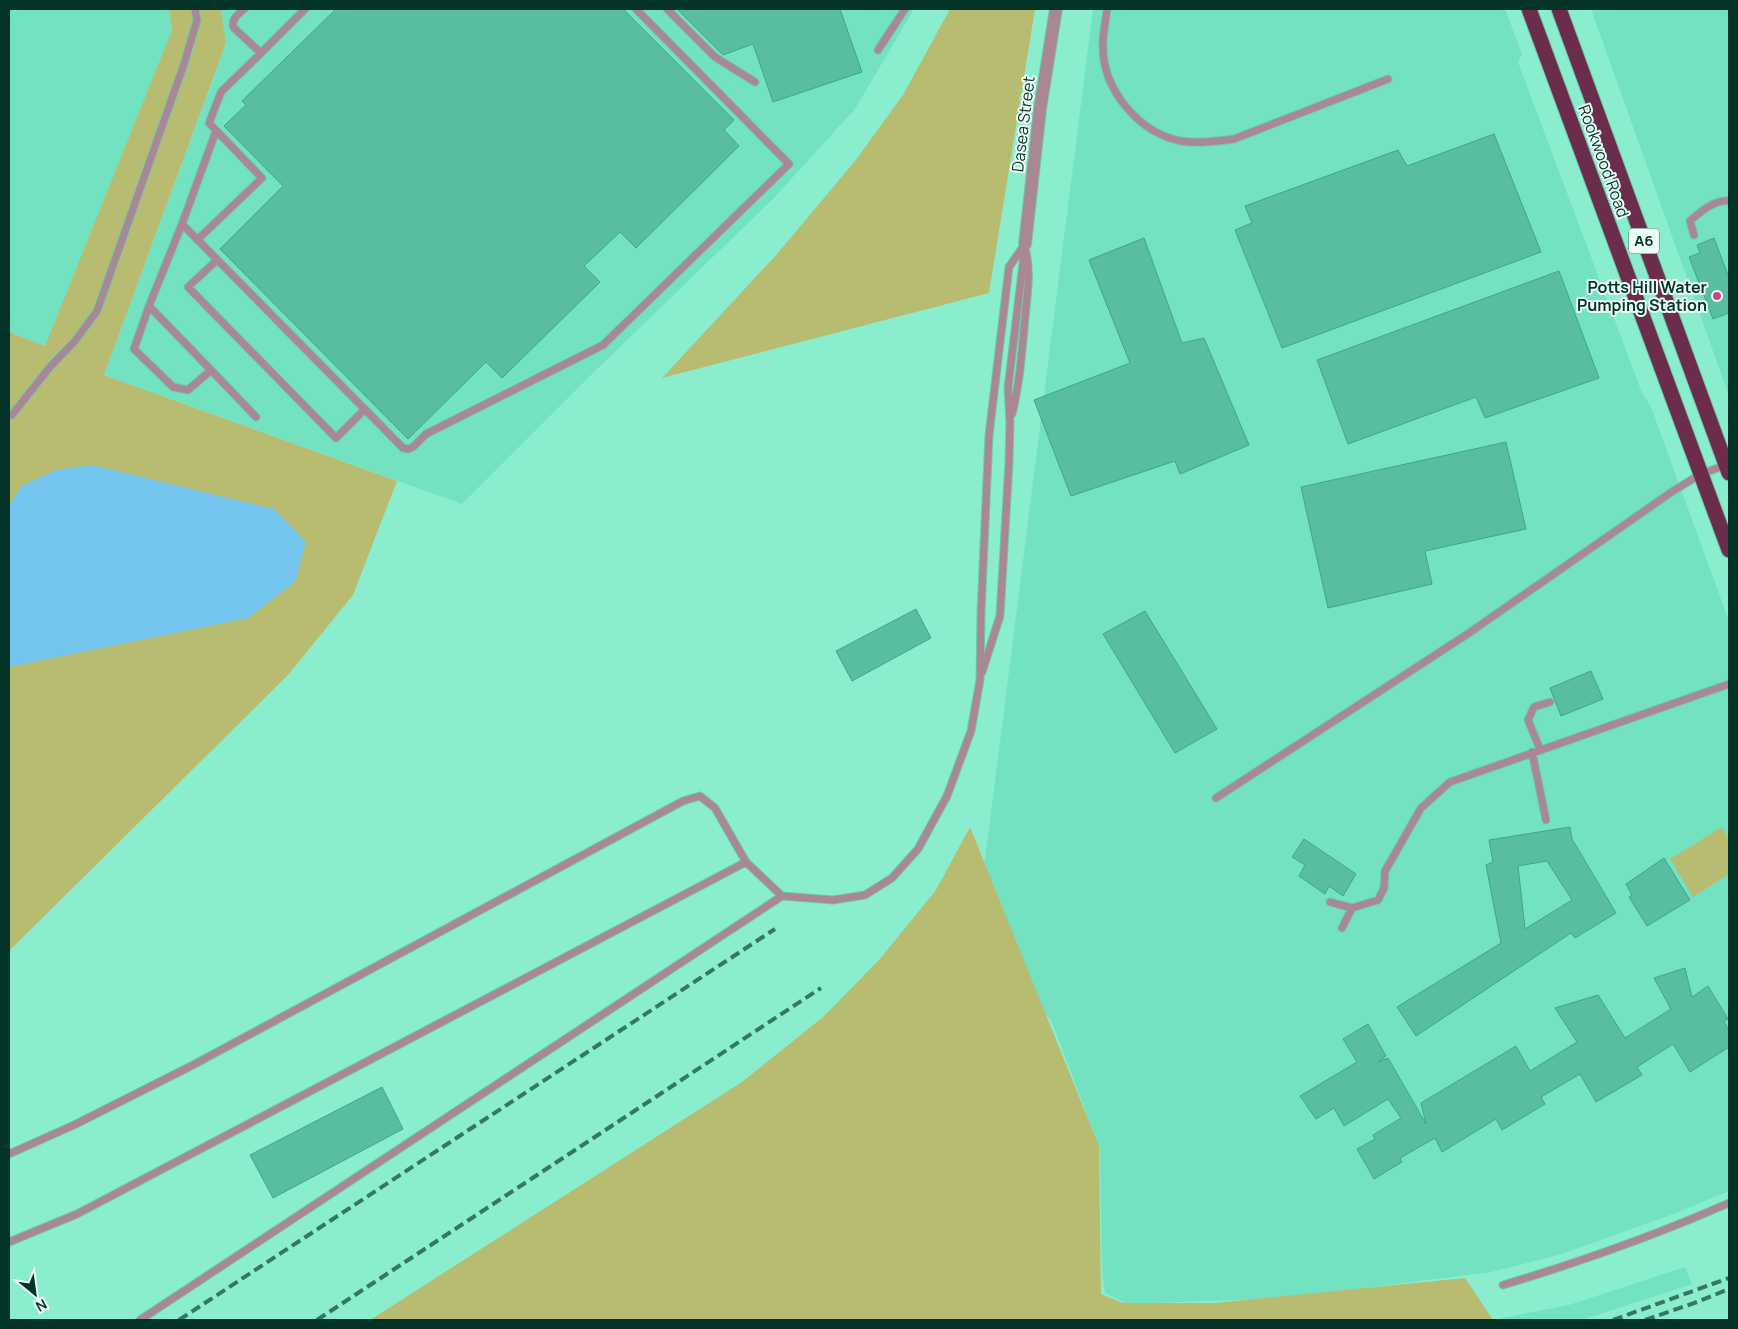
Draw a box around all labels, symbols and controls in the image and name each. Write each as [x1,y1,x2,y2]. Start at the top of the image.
street label: Dasea Street [1006,75,1040,173]
street label: Rookwood Road [1573,102,1635,220]
road number: A6 [1629,228,1659,254]
place label: Potts Hill Water Pumping Station [1577,276,1707,316]
marker: Potts Hill Water Pumping Station [1711,290,1723,302]
north arrow [10,1269,60,1319]
text: N [33,1295,51,1317]

